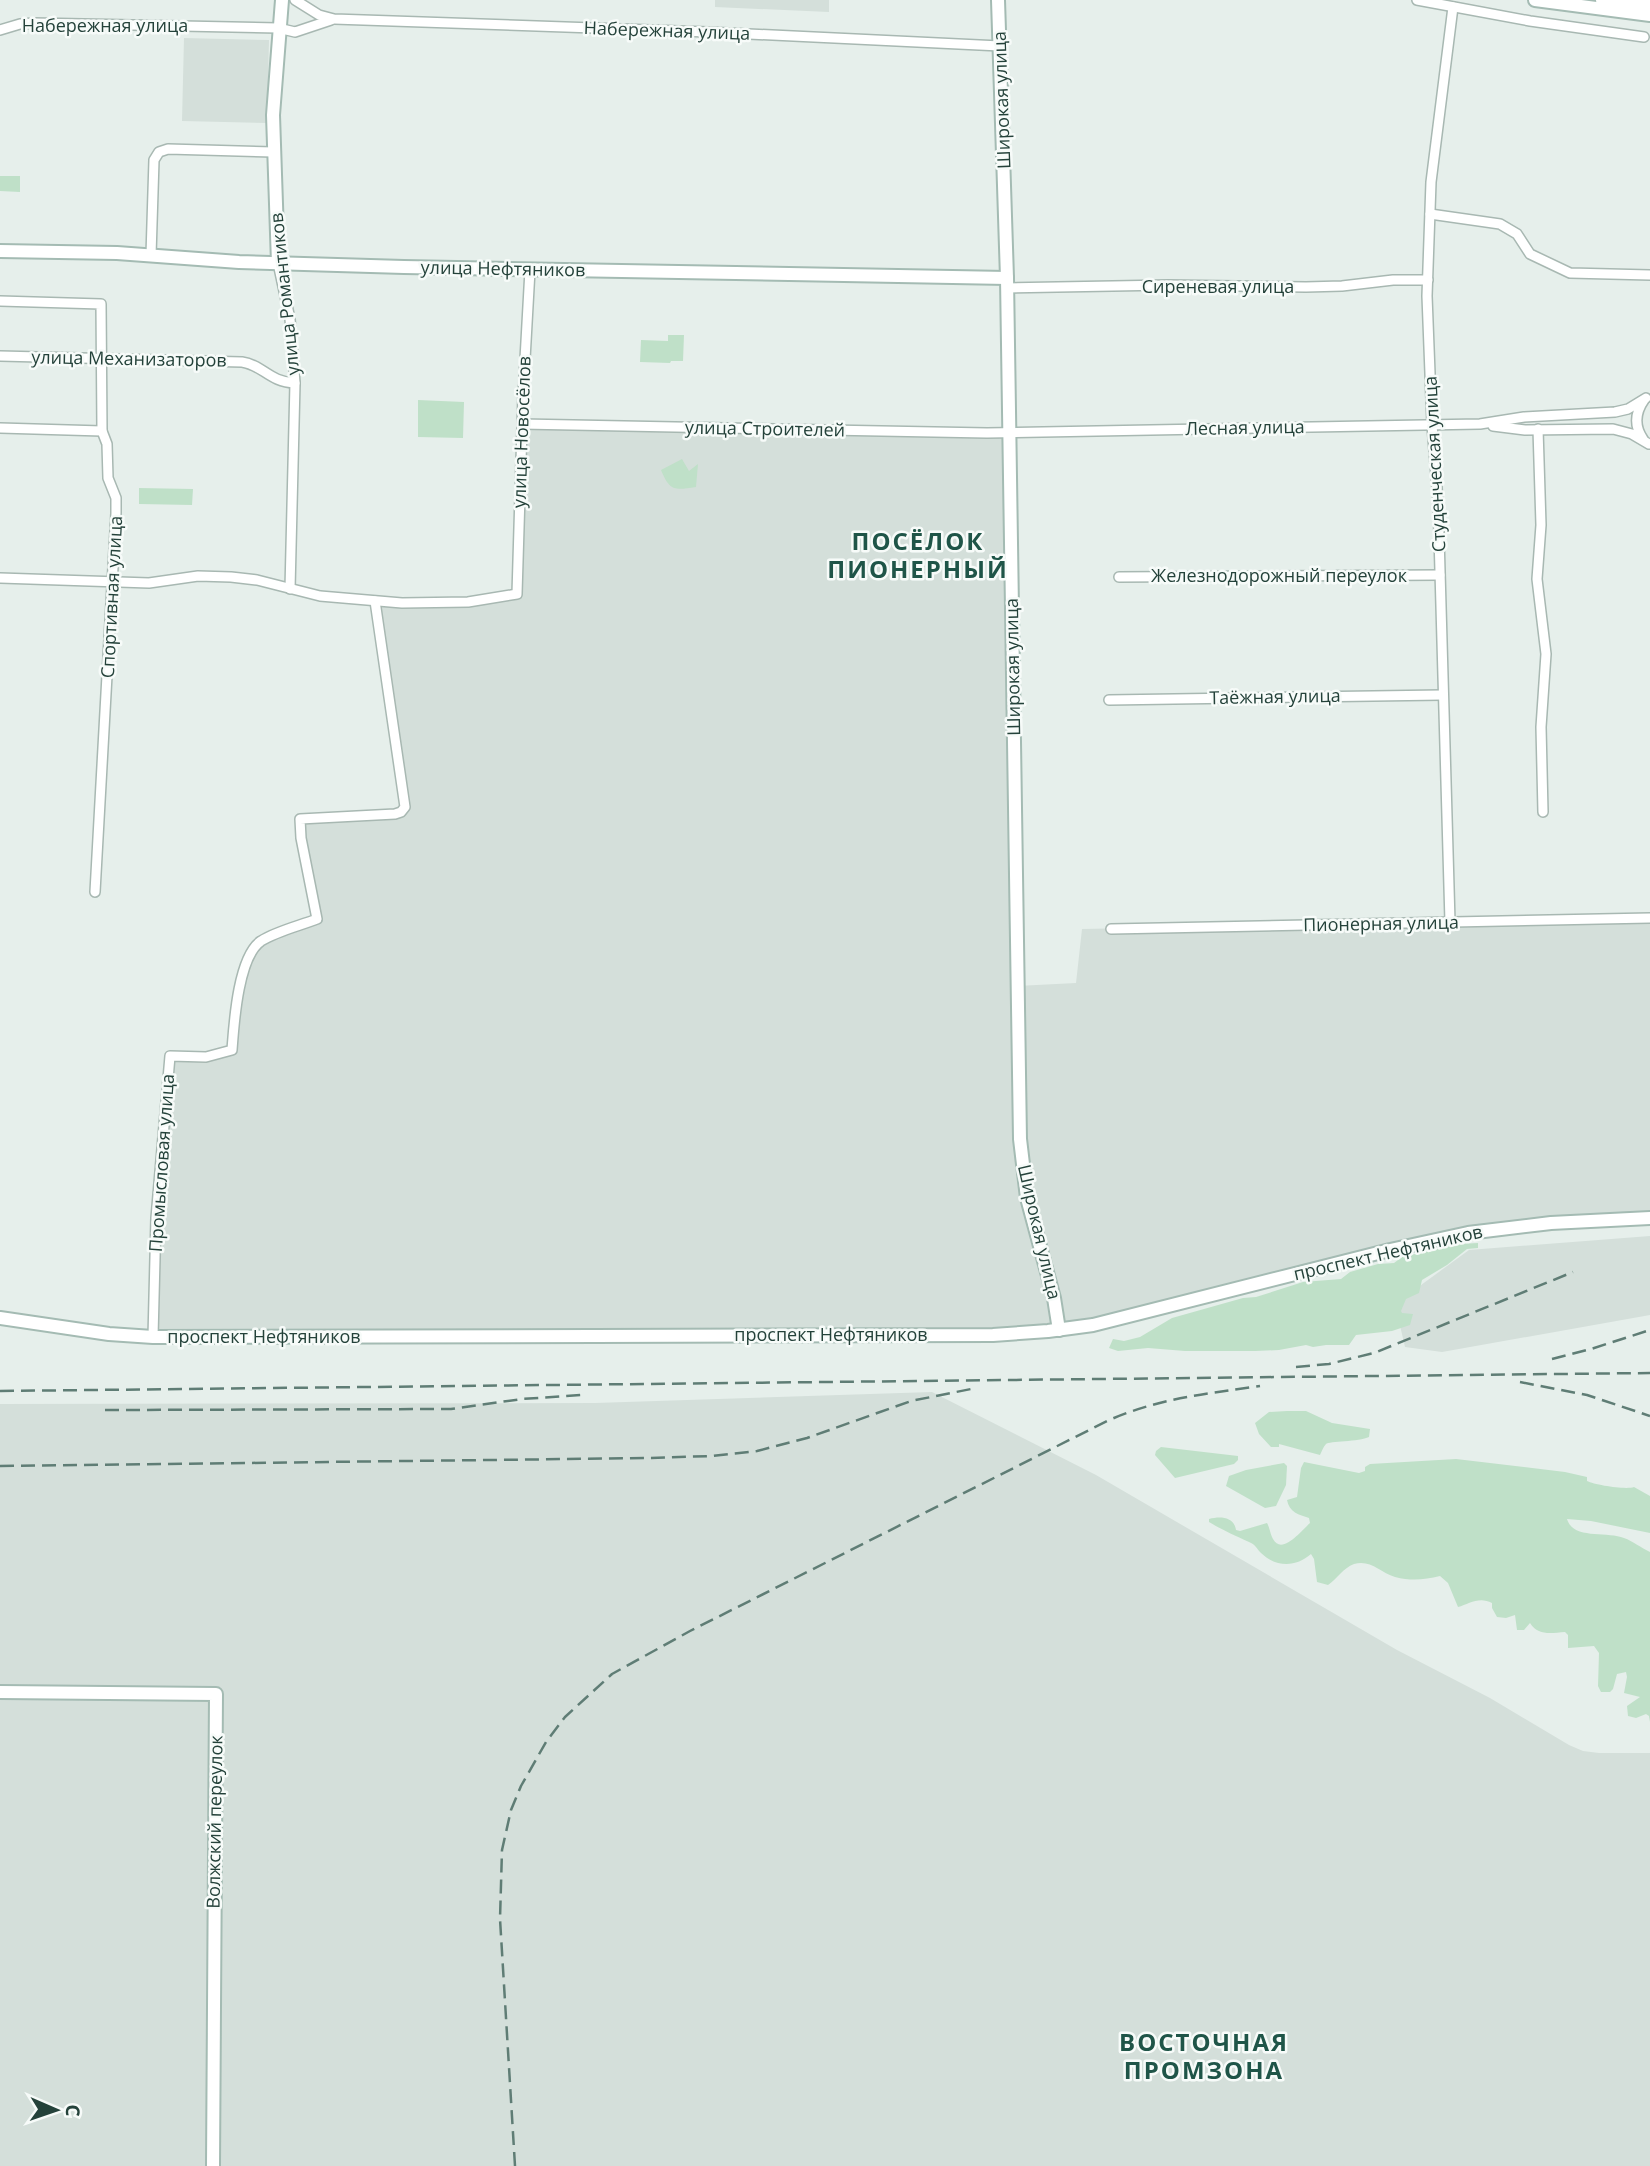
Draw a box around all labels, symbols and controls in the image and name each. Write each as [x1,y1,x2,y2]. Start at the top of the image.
street label: Набережная улица [22,13,188,37]
street label: Набережная улица [583,15,751,45]
street label: Широкая улица [987,31,1015,169]
street label: улица Романтиков [264,212,304,377]
street label: улица Нефтяников [420,255,586,281]
street label: Сиреневая улица [1142,274,1294,298]
street label: улица Механизаторов [31,344,227,372]
street label: улица Новосёлов [506,356,536,508]
street label: Студенческая улица [1417,375,1451,553]
street label: Лесная улица [1185,414,1305,440]
street label: улица Строителей [685,415,845,441]
street label: Спортивная улица [95,515,127,679]
district label: ПОСЁЛОК ПИОНЕРНЫЙ [827,524,1009,585]
street label: Железнодорожный переулок [1151,563,1408,587]
street label: Широкая улица [999,598,1025,736]
street label: Таёжная улица [1209,683,1341,709]
street label: Пионерная улица [1303,910,1459,936]
street label: Промысловая улица [143,1073,179,1253]
street label: Широкая улица [1013,1162,1067,1302]
street label: проспект Нефтяников [1291,1219,1485,1285]
street label: проспект Нефтяников [734,1322,928,1346]
street label: проспект Нефтяников [167,1324,361,1348]
street label: Волжский переулок [200,1734,228,1909]
district label: ВОСТОЧНАЯ ПРОМЗОНА [1119,2025,1289,2086]
north arrow [21,2075,91,2145]
text: С [60,2104,86,2117]

